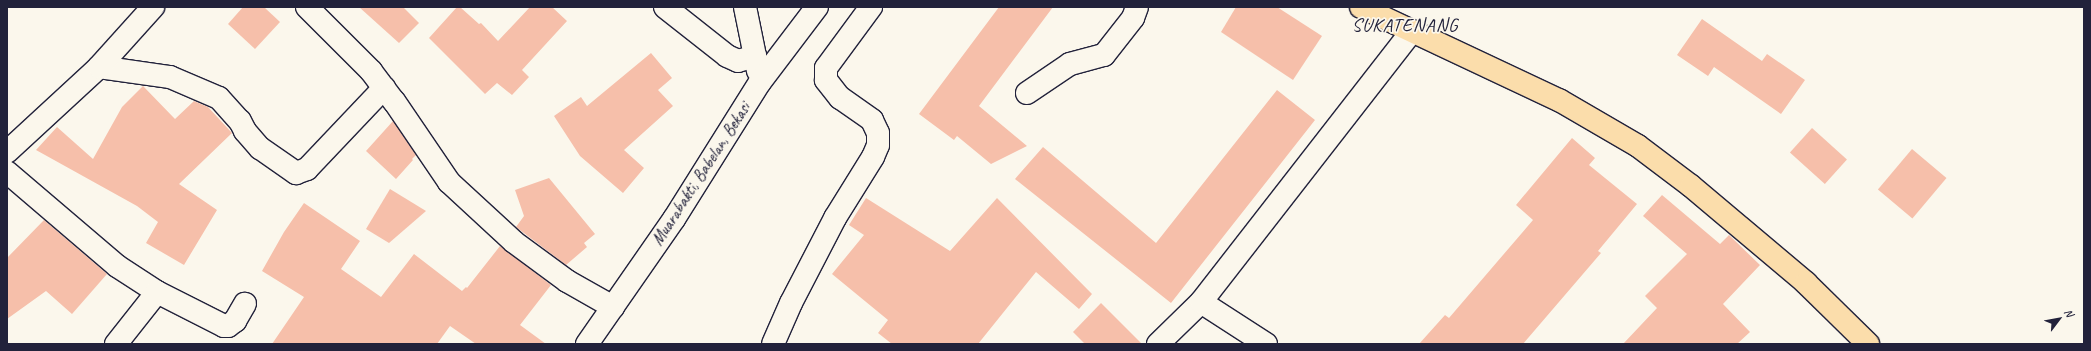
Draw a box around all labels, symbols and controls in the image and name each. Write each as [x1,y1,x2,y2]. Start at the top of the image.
district label: SUKATENANG [1352,15,1458,37]
street label: Muarabakti, Babelan, Bekasi [647,99,755,249]
north arrow [2039,299,2079,339]
text: N [2061,306,2077,319]

